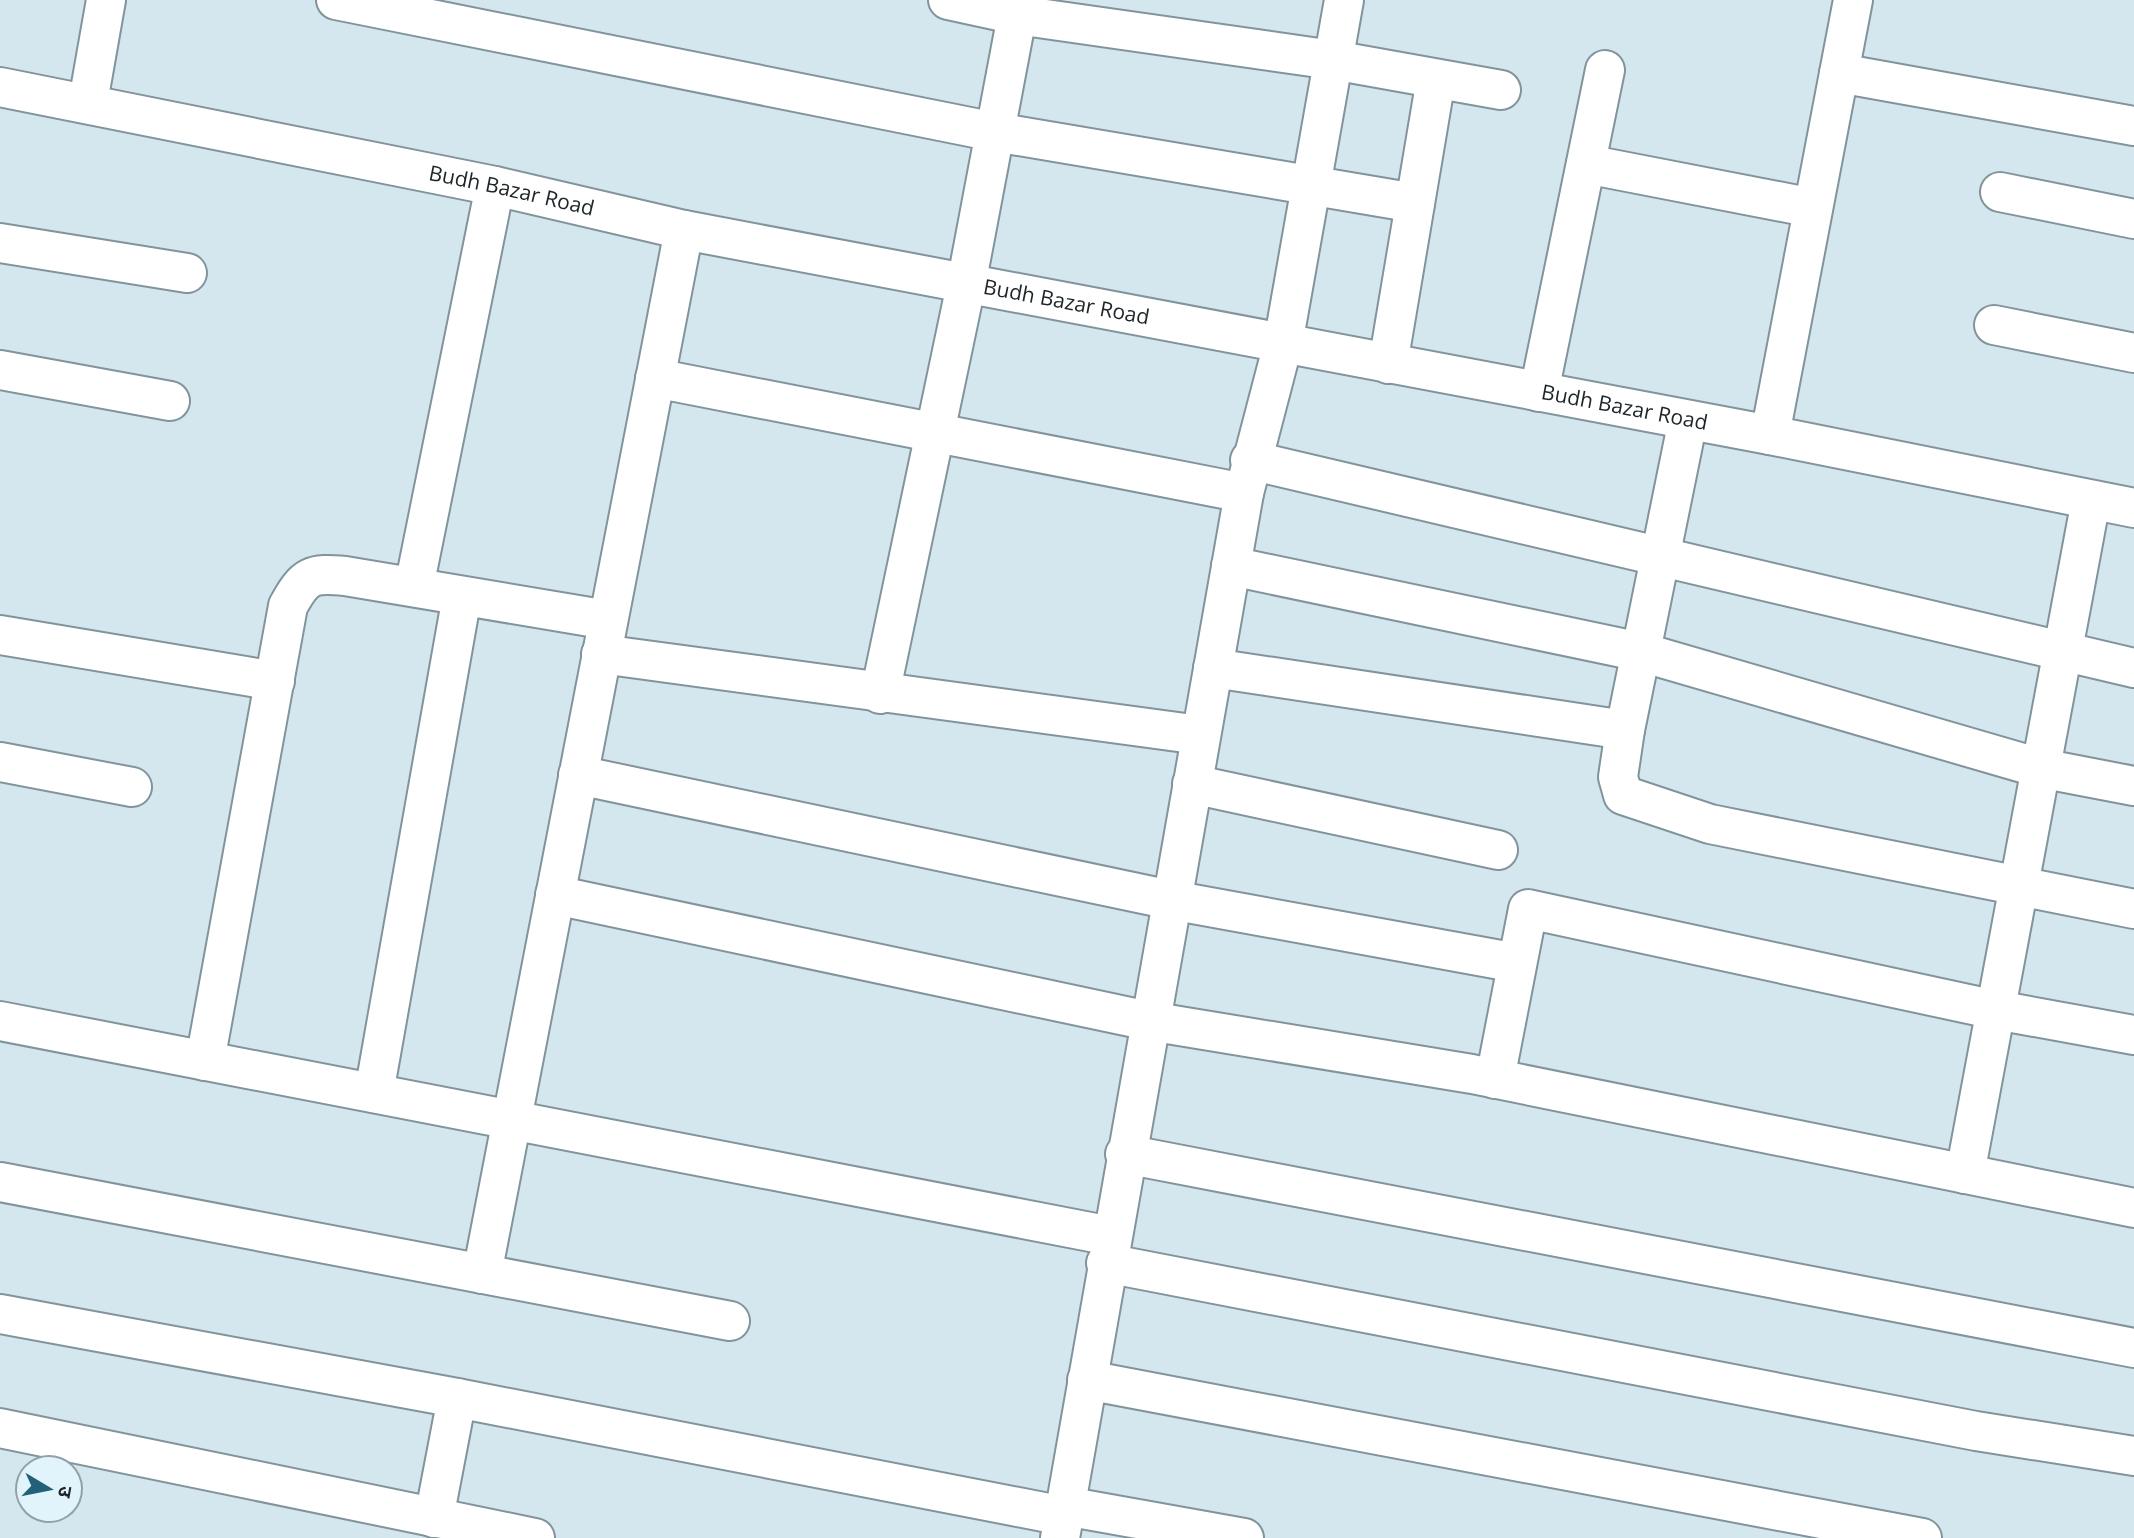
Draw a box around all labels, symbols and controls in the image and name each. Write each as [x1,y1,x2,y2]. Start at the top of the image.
street label: Budh Bazar Road [427,158,597,222]
street label: Budh Bazar Road [981,272,1152,331]
street label: Budh Bazar Road [1539,377,1710,436]
north arrow [14,1454,84,1524]
text: उ [52,1484,80,1501]

